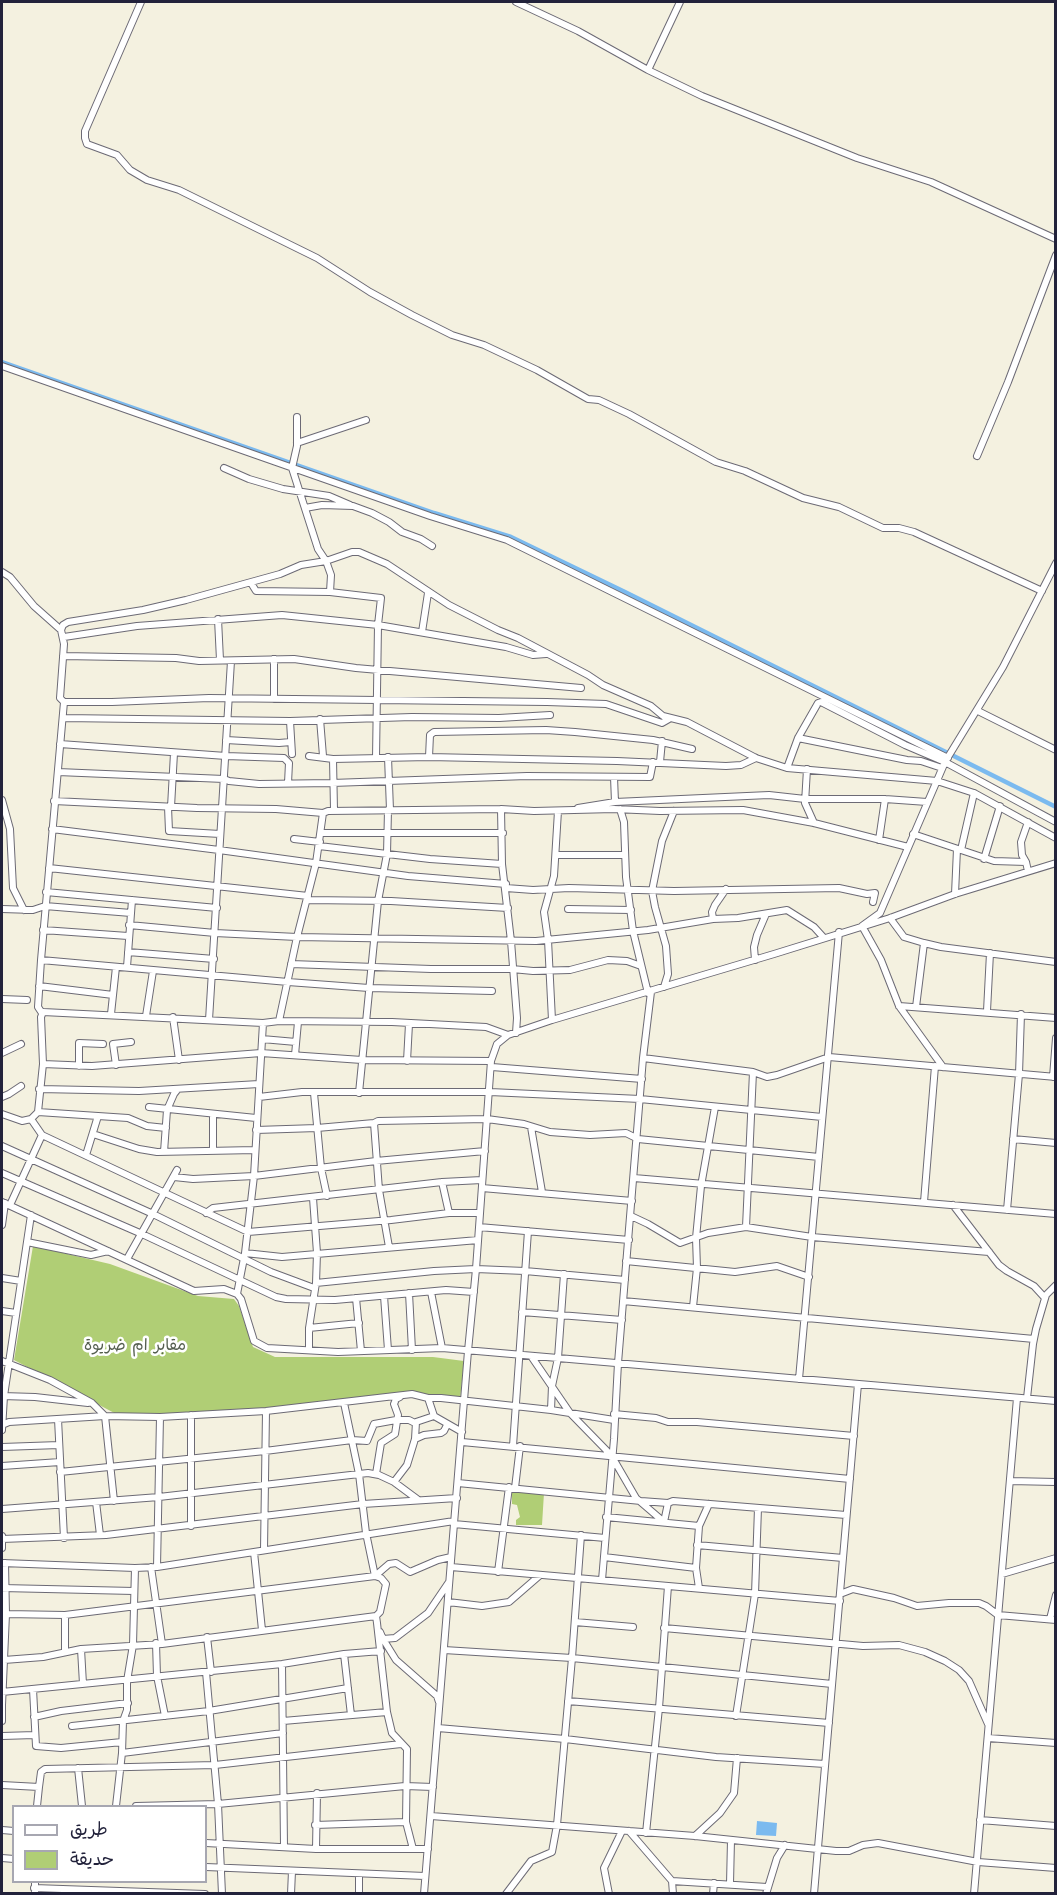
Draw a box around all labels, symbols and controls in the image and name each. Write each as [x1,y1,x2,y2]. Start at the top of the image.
park label: مقابر ام ضريوة [84,1337,186,1357]
legend [12,1805,207,1883]
text: طريق [70,1816,108,1845]
text: حديقة [70,1846,114,1875]

